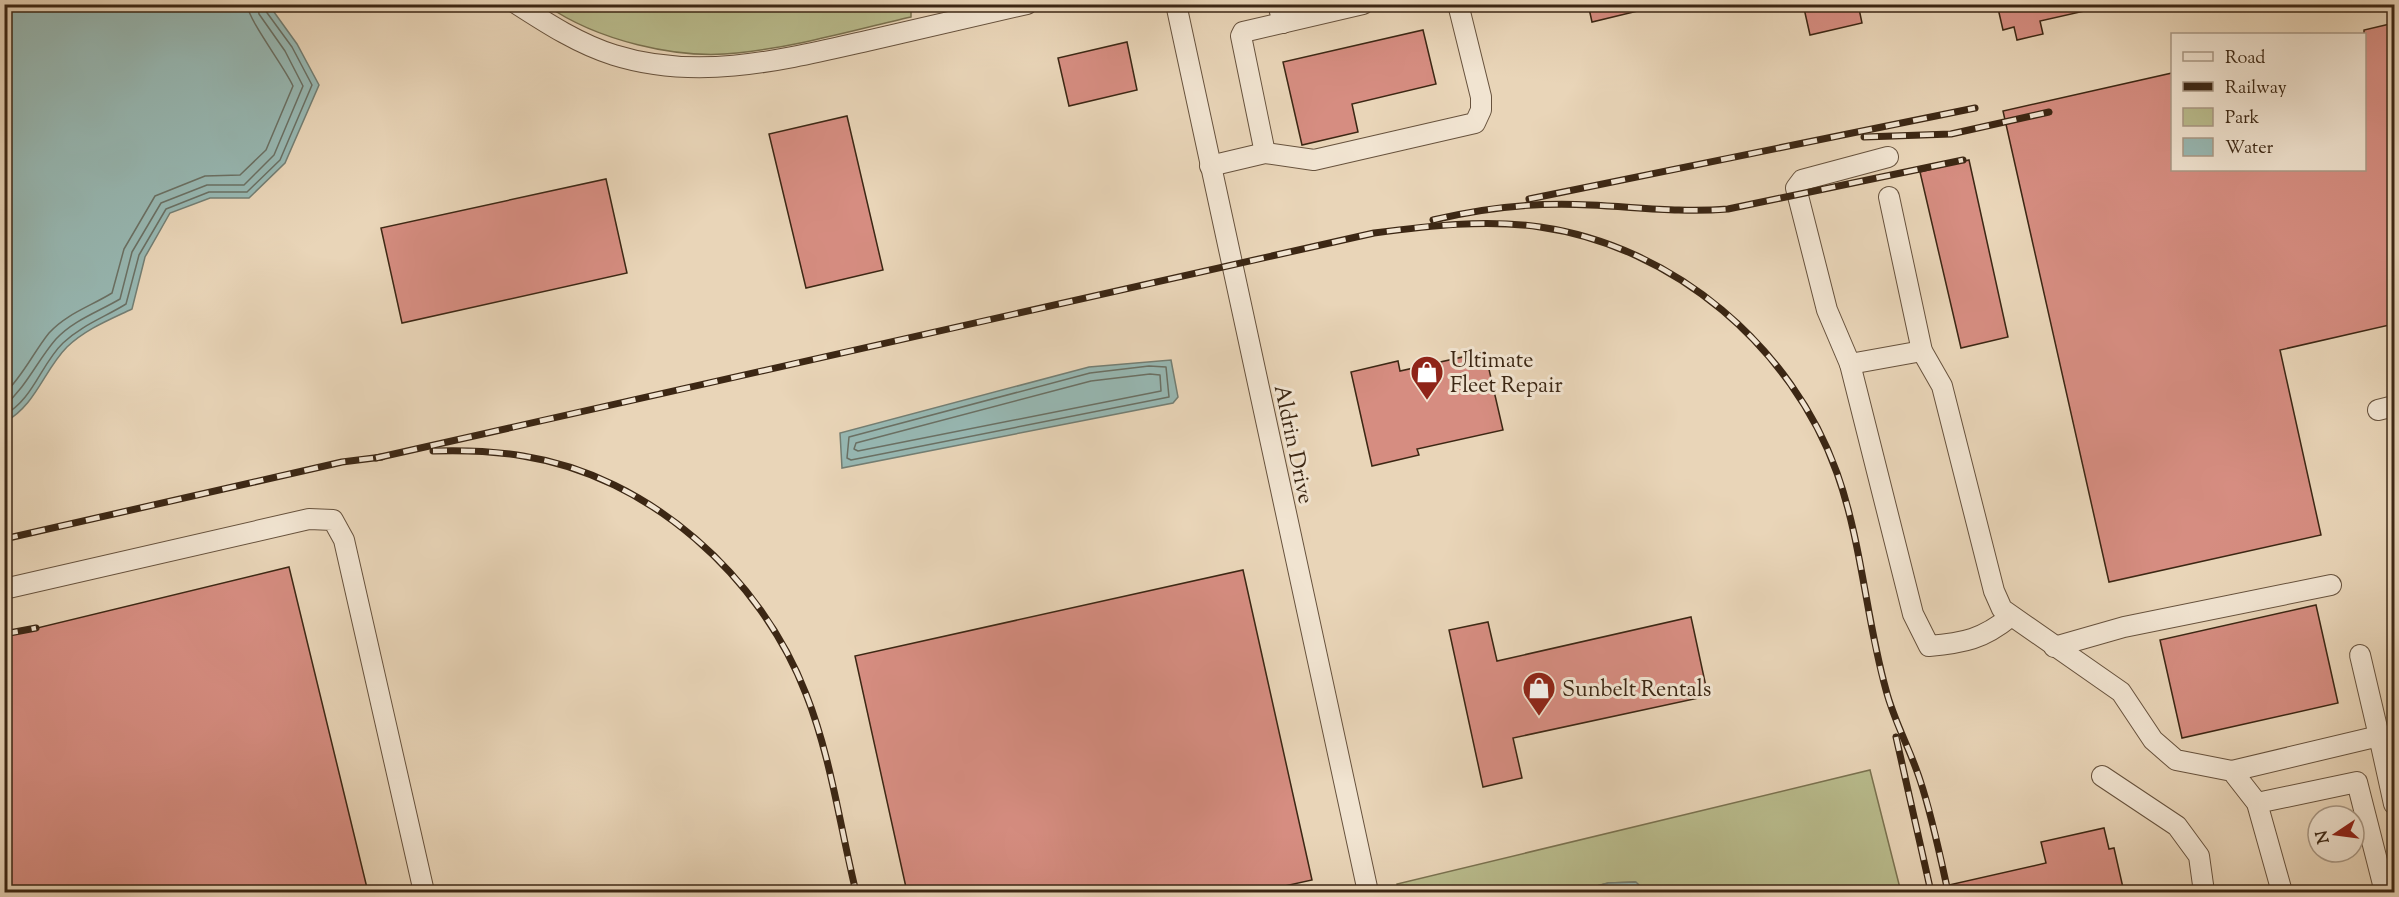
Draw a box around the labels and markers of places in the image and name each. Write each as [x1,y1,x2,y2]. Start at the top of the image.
place label: Ultimate Fleet Repair [1450,346,1563,403]
shop icon: Ultimate Fleet Repair [1409,354,1445,401]
shop icon: Sunbelt Rentals [1521,670,1557,717]
place label: Sunbelt Rentals [1562,675,1712,707]

